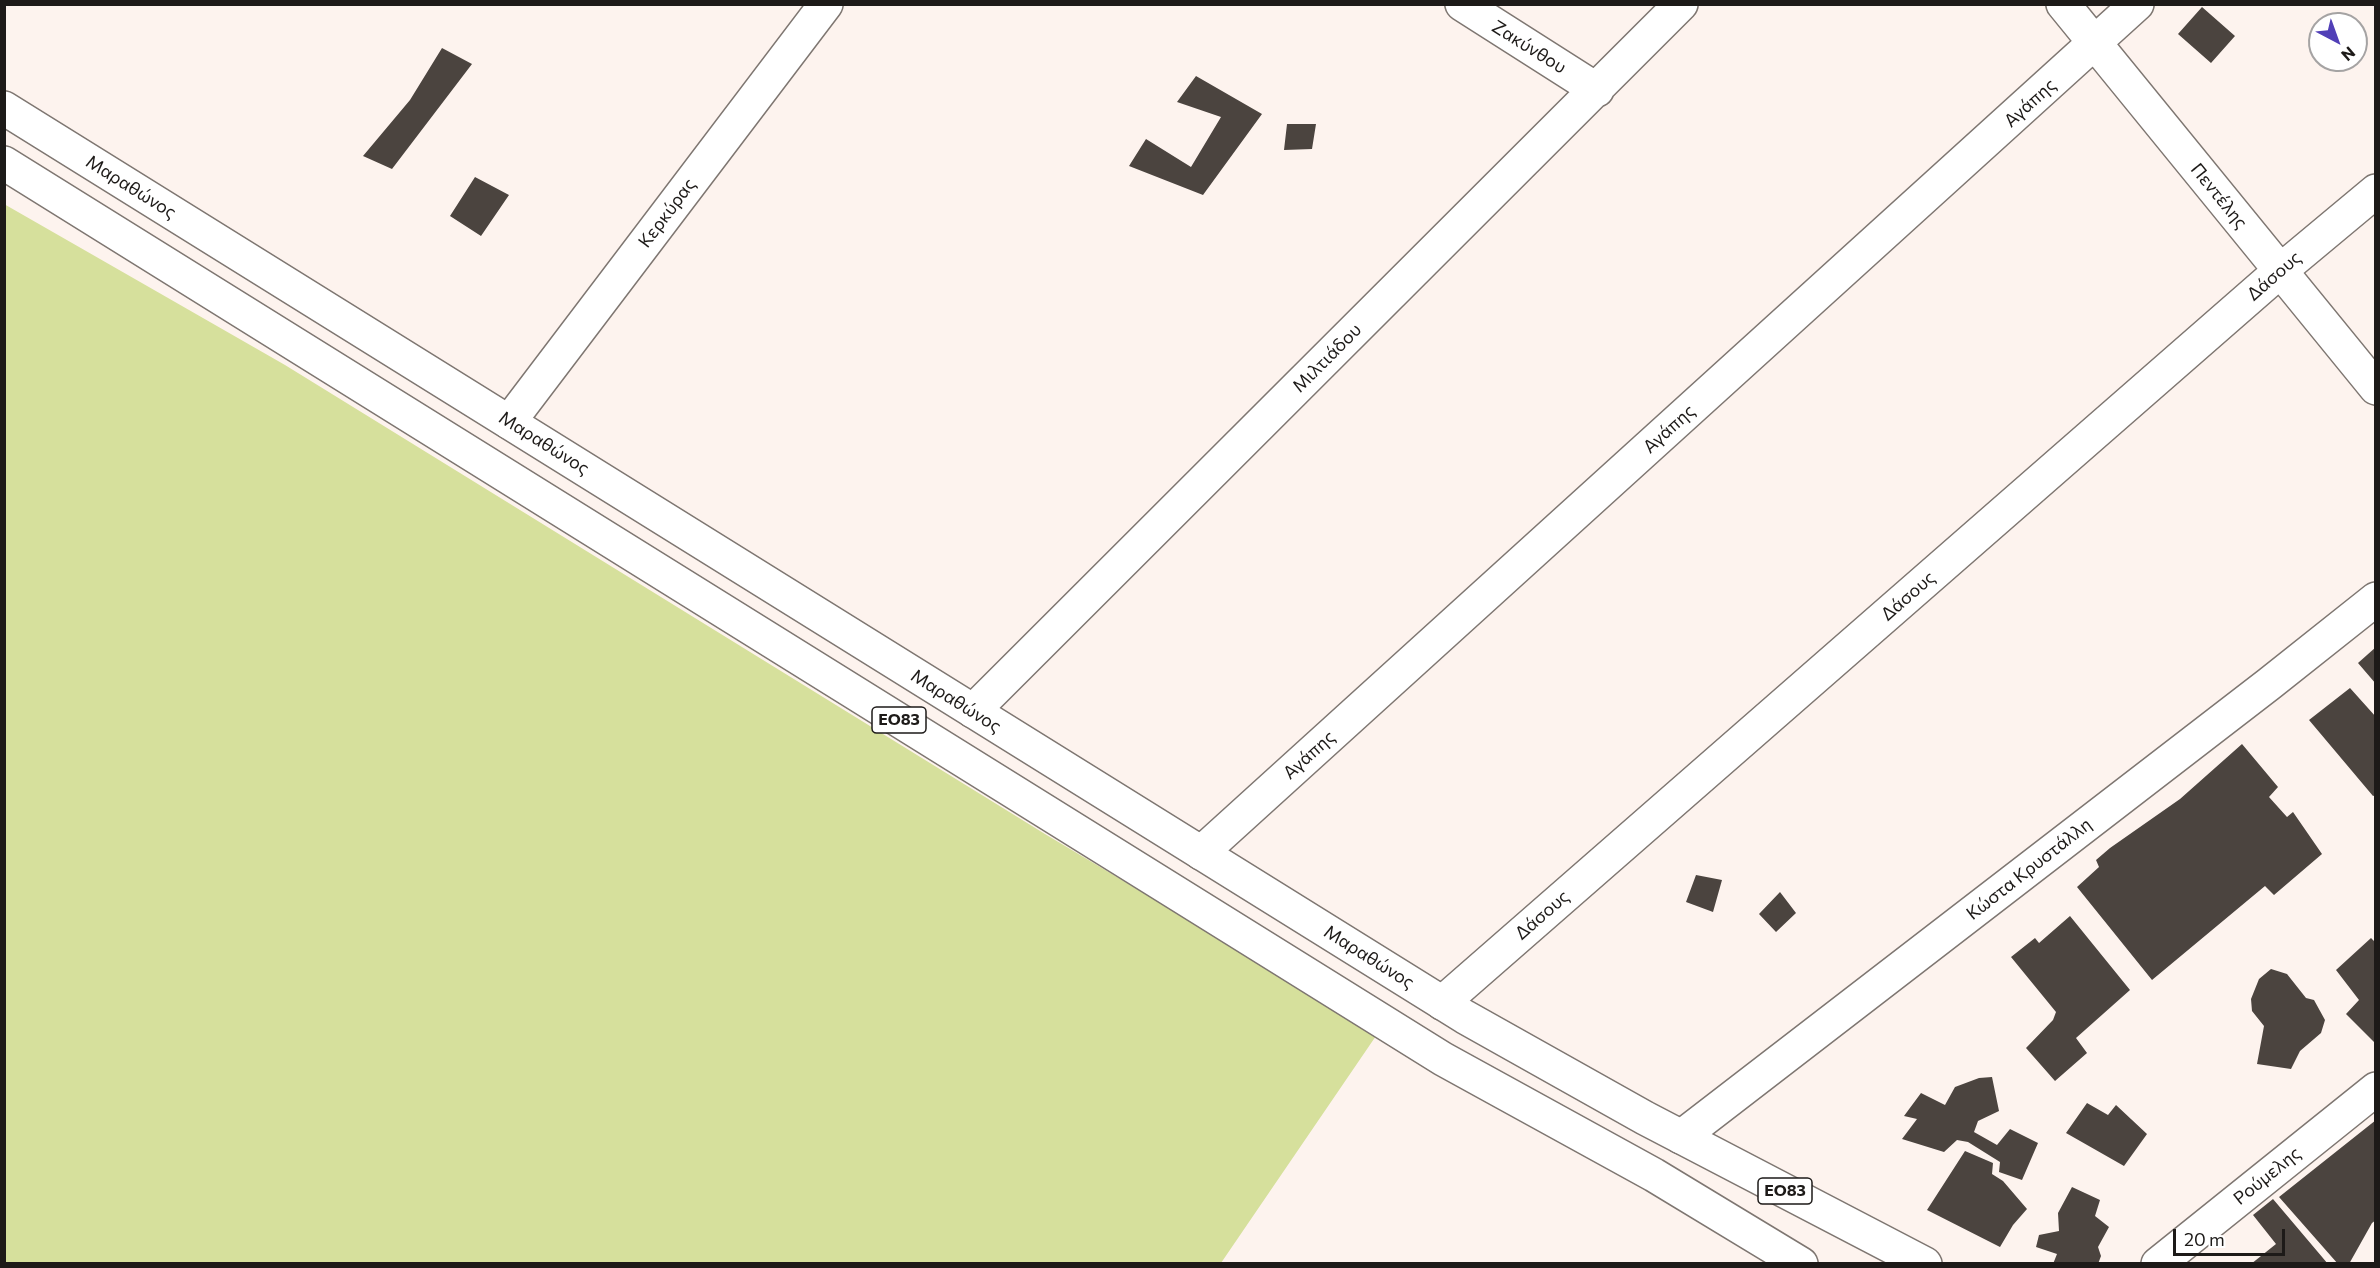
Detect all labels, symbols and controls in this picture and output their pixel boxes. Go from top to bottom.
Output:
north arrow [2308,12,2368,72]
street label: Ζακύνθου [1488,16,1570,78]
text: N [2338,43,2360,66]
street label: Αγάπης [2000,74,2060,132]
street label: Μαραθώνος [82,151,180,223]
street label: Πεντέλης [2186,159,2252,233]
street label: Κερκύρας [634,174,700,252]
street label: Δάσους [2243,247,2305,305]
street label: Μιλτιάδου [1288,319,1366,397]
street label: Αγάπης [1639,400,1699,458]
street label: Μαραθώνος [495,407,593,479]
street label: Δάσους [1877,567,1939,625]
street label: Μαραθώνος [907,665,1005,737]
road number: ΕΟ83 [872,707,926,733]
street label: Αγάπης [1279,726,1339,784]
street label: Κώστα Κρυστάλλη [1962,813,2096,925]
street label: Δάσους [1511,886,1573,944]
street label: Μαραθώνος [1320,921,1418,993]
street label: Ρούμελης [2229,1142,2305,1210]
road number: ΕΟ83 [1758,1178,1812,1204]
scale bar [2176,1217,2288,1255]
text: 20 m [2184,1228,2225,1250]

